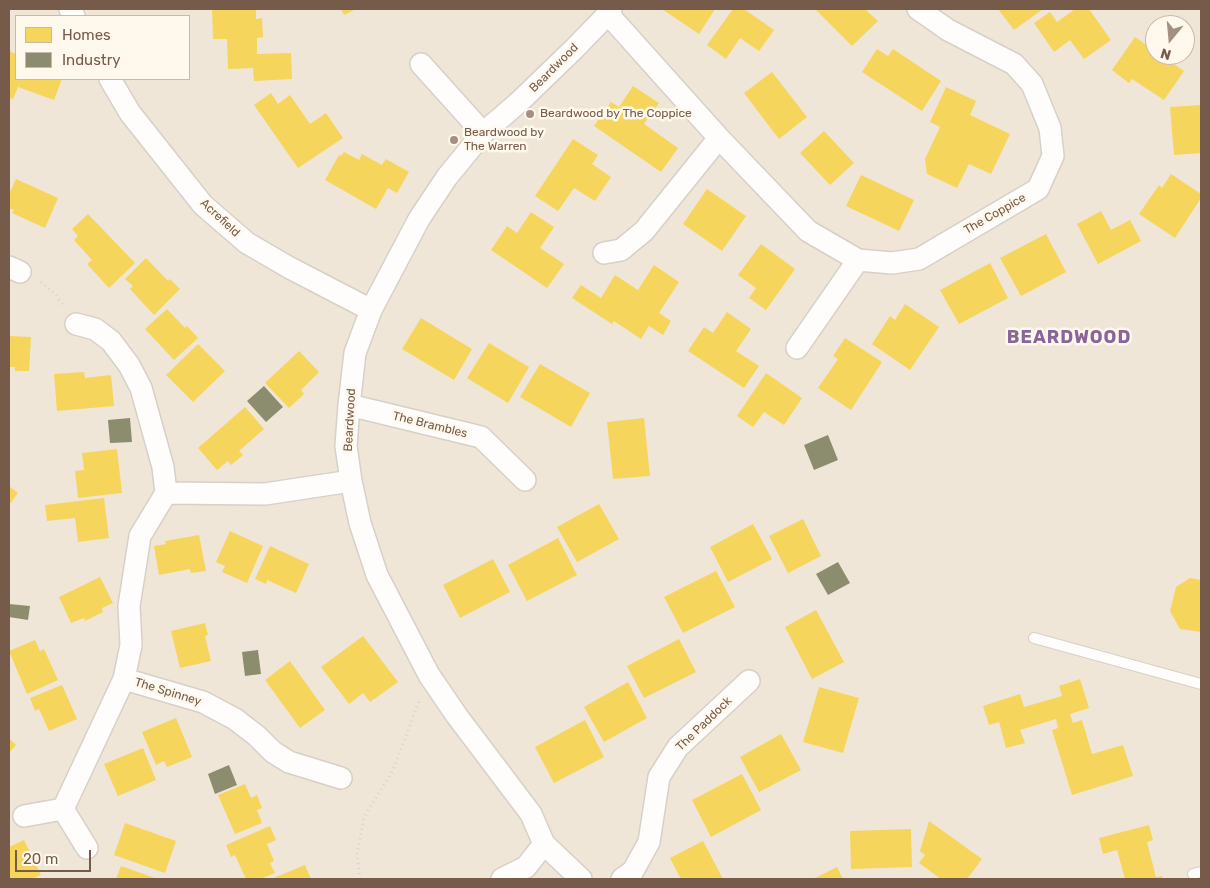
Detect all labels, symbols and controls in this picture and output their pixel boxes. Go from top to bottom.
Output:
legend [15,15,190,80]
north arrow [1145,15,1195,65]
text: Homes [62,26,111,44]
street label: Beardwood [527,41,581,95]
text: N [1158,44,1173,63]
text: Industry [62,51,121,69]
place label: Beardwood by The Coppice [540,107,692,121]
marker: Beardwood by The Coppice [524,108,536,120]
place label: Beardwood by The Warren [464,126,544,154]
marker: Beardwood by The Warren [448,134,460,146]
street label: The Coppice [961,190,1029,238]
street label: Acrefield [197,196,243,240]
district label: BEARDWOOD [1006,327,1132,349]
street label: Beardwood [341,388,359,452]
street label: The Brambles [391,409,469,441]
street label: The Spinney [133,675,203,709]
street label: The Paddock [673,694,735,754]
scale bar [18,840,94,872]
text: 20 m [23,850,58,868]

